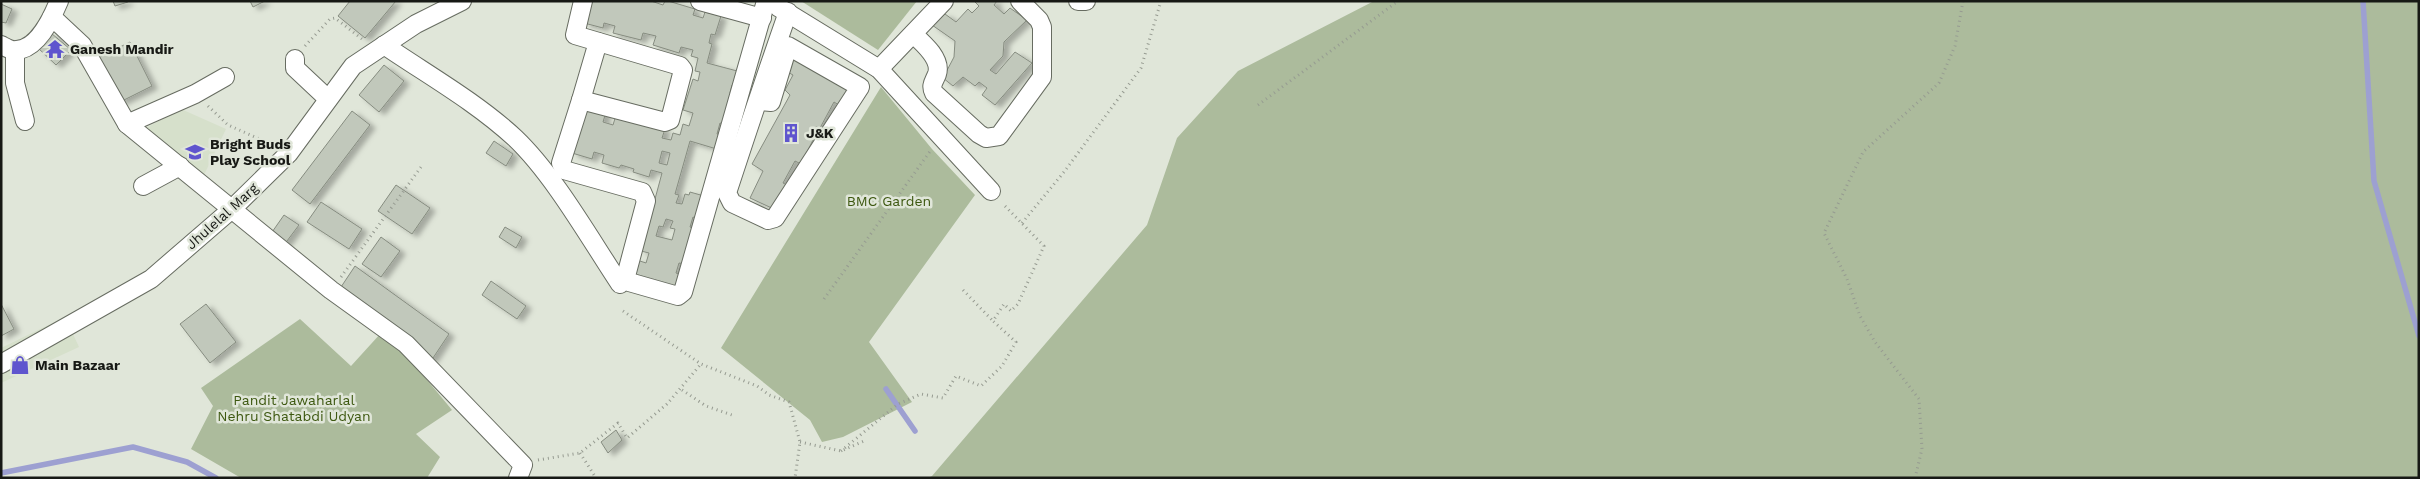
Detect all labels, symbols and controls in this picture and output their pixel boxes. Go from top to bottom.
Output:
temple icon: Ganesh Mandir [44,38,66,60]
place label: Ganesh Mandir [70,41,174,57]
building icon: J&K [780,122,802,144]
place label: J&K [806,125,834,141]
place label: Bright Buds Play School [210,136,291,168]
school or university icon: Bright Buds Play School [184,141,206,163]
street label: Jhulelal Marg [183,179,262,252]
park label: BMC Garden [847,193,931,209]
shop icon: Main Bazaar [9,354,31,376]
place label: Main Bazaar [35,357,120,373]
park label: Pandit Jawaharlal Nehru Shatabdi Udyan [217,392,371,424]

